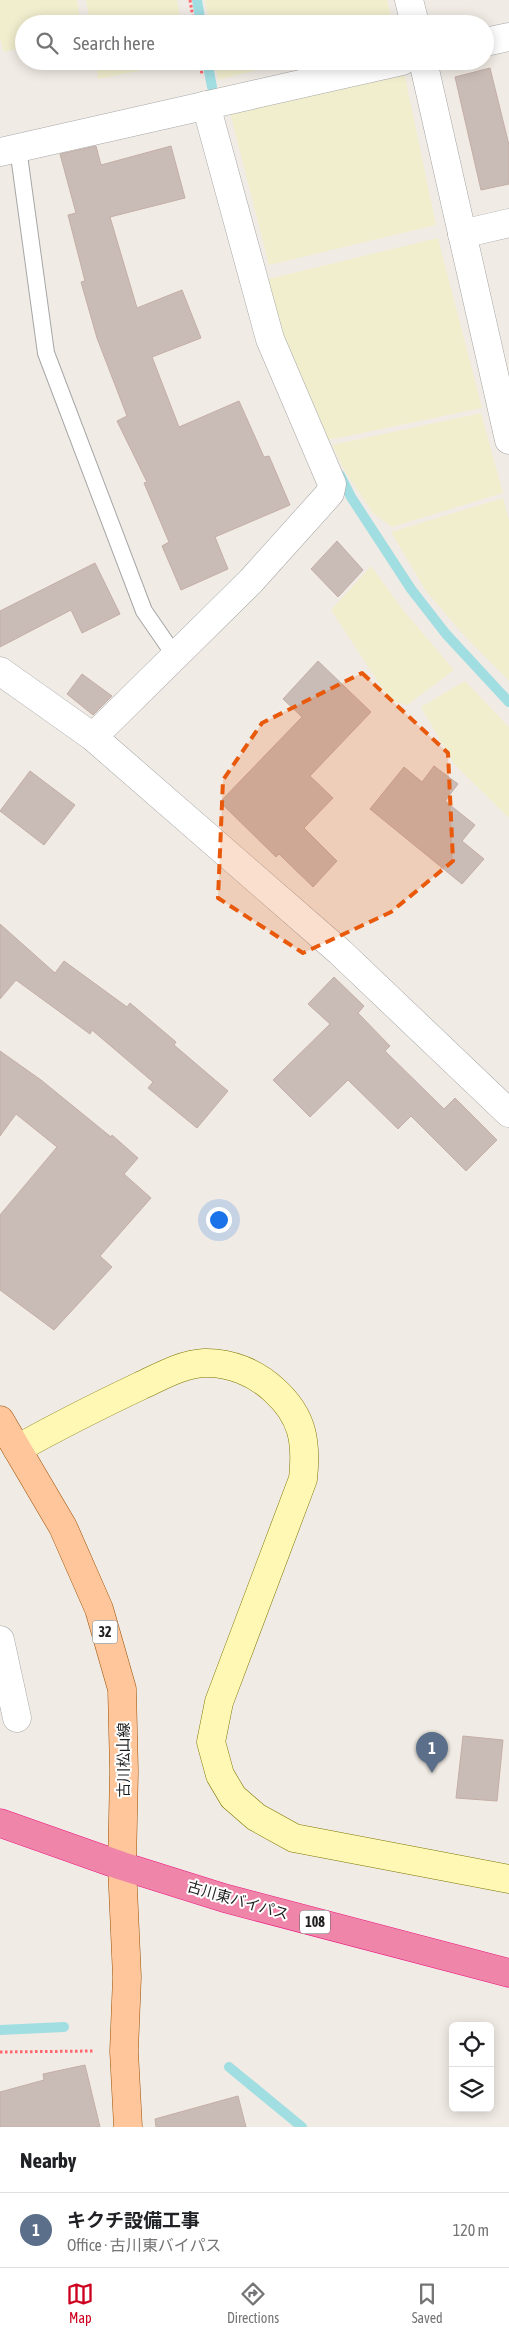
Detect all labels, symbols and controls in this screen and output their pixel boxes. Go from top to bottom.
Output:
search box [15,15,494,70]
icon: search [33,29,61,57]
text: Search here [73,32,155,54]
your location [206,1207,232,1233]
road number: 32 [92,1620,118,1644]
street label: 古川松山線 [115,1722,132,1798]
pin: 1 [416,1732,448,1773]
street label: 古川東バイパス [185,1877,291,1923]
road number: 108 [300,1910,330,1934]
map controls [449,2022,494,2112]
button: locate [449,2022,494,2067]
button: layers [449,2067,494,2112]
text: Nearby [20,2148,76,2172]
text: キクチ設備工事 [67,2209,200,2231]
text: 1 [32,2221,40,2239]
text: 120 m [453,2221,489,2239]
text: Office · 古川東バイパス [67,2236,221,2254]
tab: Map [66,2280,94,2326]
tab: Directions [227,2280,279,2326]
tab: Saved [412,2280,443,2326]

